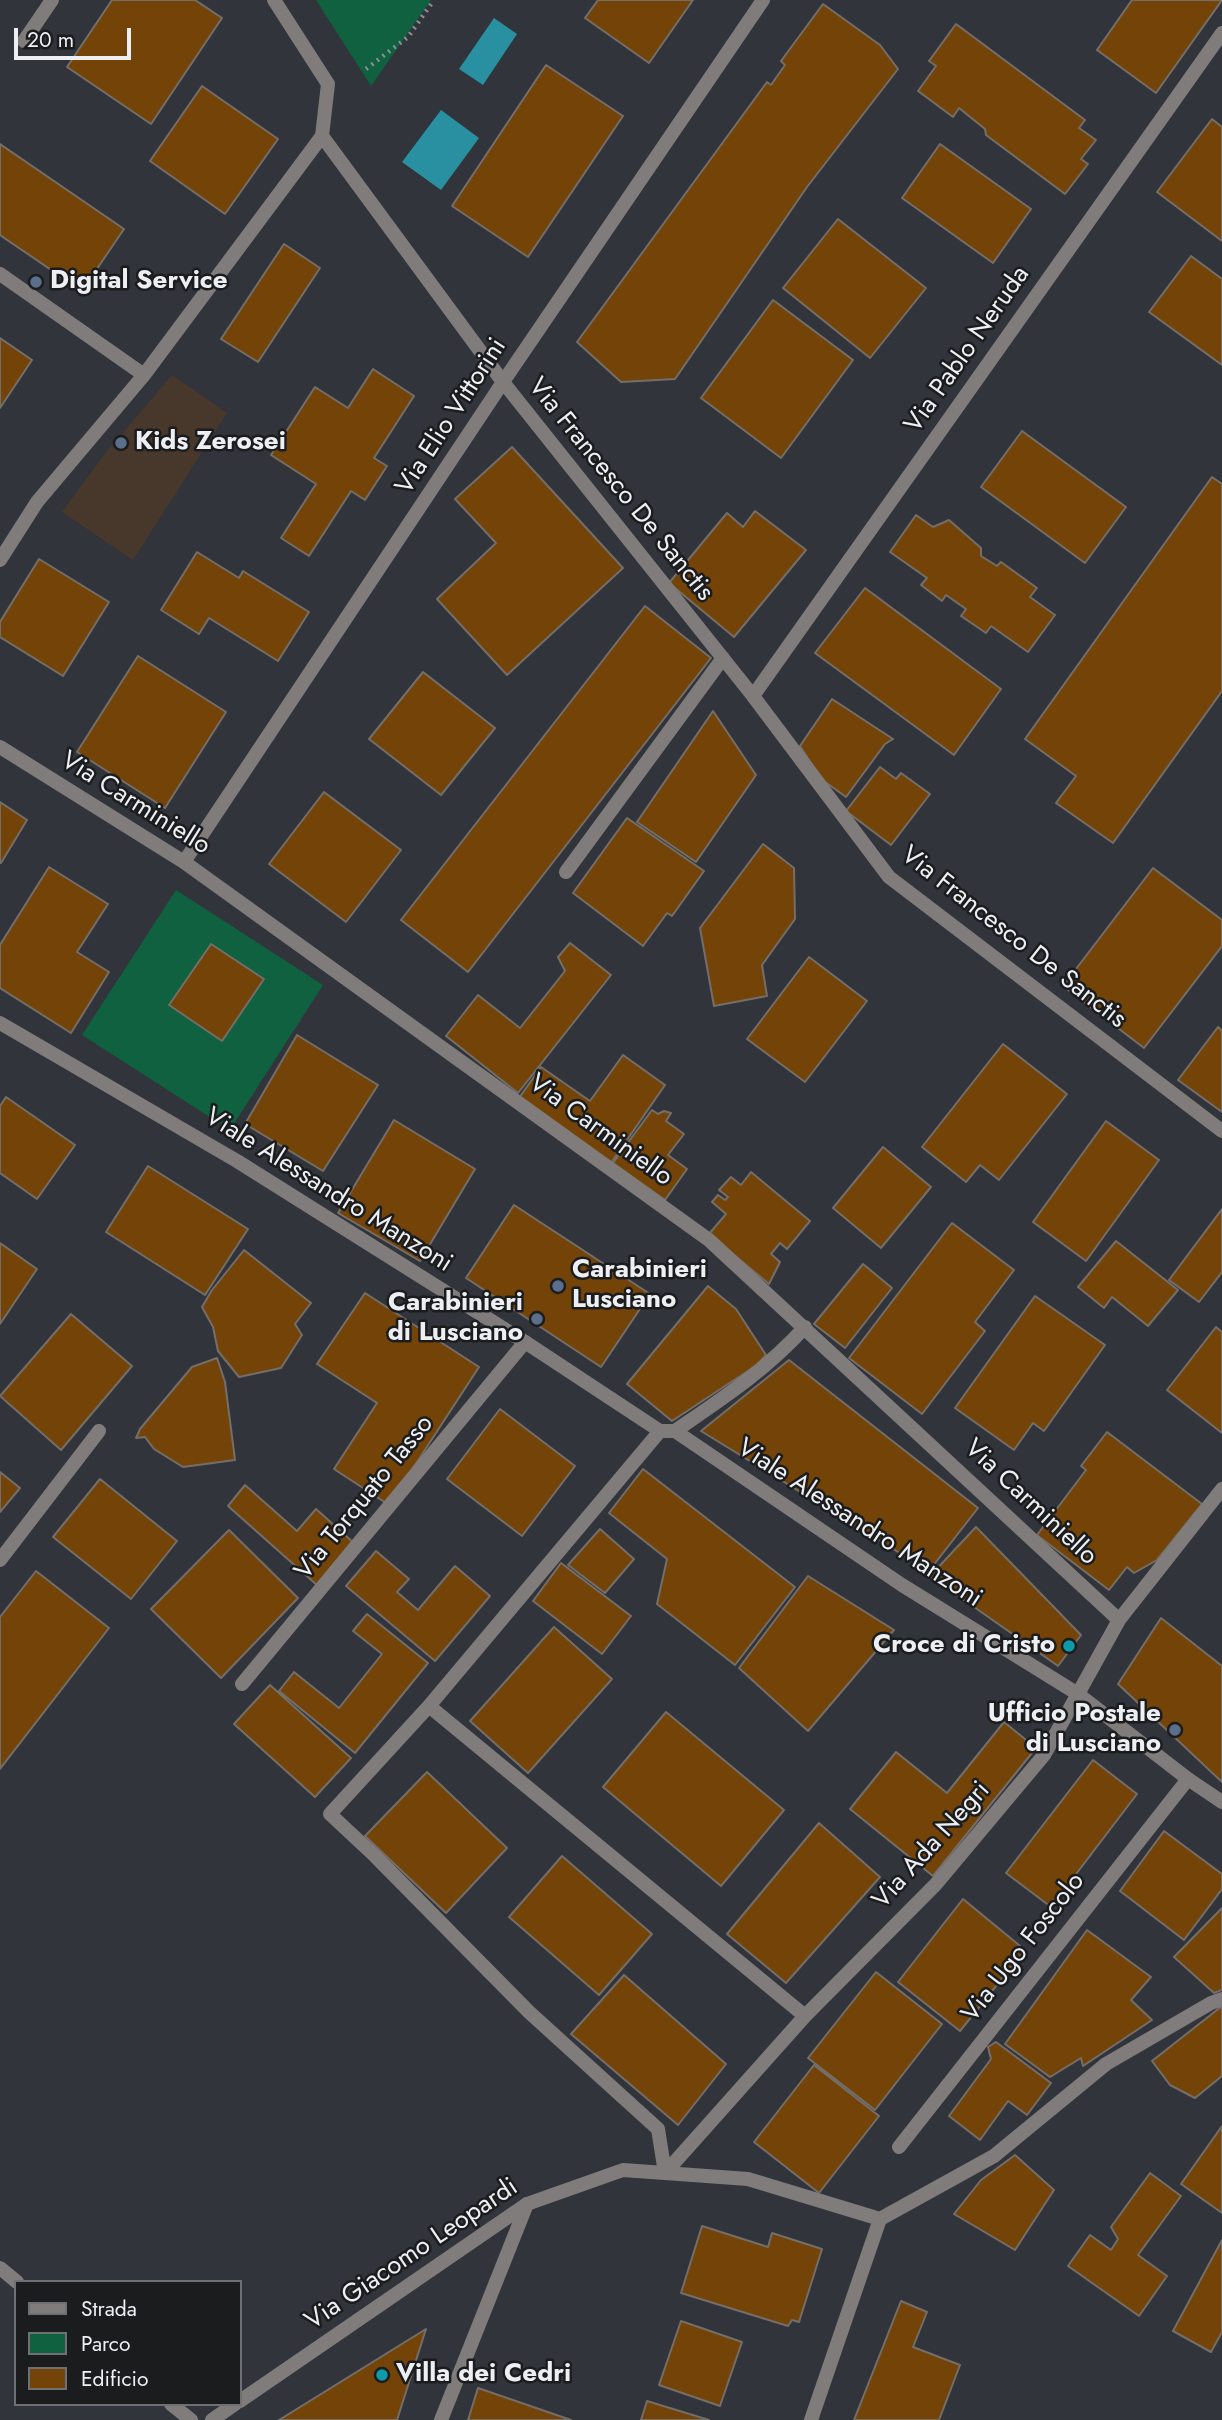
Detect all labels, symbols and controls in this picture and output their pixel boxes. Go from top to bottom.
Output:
scale bar [18,14,135,58]
text: 20 m [27,25,74,55]
street label: Via Pablo Neruda [899,261,1037,439]
place label: Digital Service [50,266,228,298]
marker: Digital Service [28,274,44,290]
street label: Via Elio Vittorini [390,333,514,501]
street label: Via Francesco De Sanctis [521,372,719,608]
place label: Kids Zerosei [135,427,286,459]
marker: Kids Zerosei [113,435,129,451]
street label: Via Carminiello [54,746,216,862]
street label: Via Francesco De Sanctis [894,840,1132,1036]
street label: Via Carminiello [522,1068,678,1194]
street label: Viale Alessandro Manzoni [198,1102,458,1280]
place label: Carabinieri Lusciano [572,1255,707,1316]
marker: Carabinieri Lusciano [550,1278,566,1294]
place label: Carabinieri di Lusciano [388,1288,523,1350]
marker: Carabinieri di Lusciano [529,1311,545,1327]
street label: Via Torquato Tasso [289,1409,441,1587]
street label: Viale Alessandro Manzoni [731,1433,987,1615]
street label: Via Carminiello [957,1433,1103,1573]
place label: Croce di Cristo [873,1630,1055,1662]
marker: Croce di Cristo [1061,1638,1077,1654]
place label: Ufficio Postale di Lusciano [988,1699,1161,1760]
marker: Ufficio Postale di Lusciano [1167,1722,1183,1738]
street label: Via Ada Negri [867,1776,997,1916]
street label: Via Ugo Foscolo [956,1867,1092,2029]
street label: Via Giacomo Leopardi [300,2172,524,2338]
legend [14,2280,242,2406]
text: Strada [81,2294,137,2324]
text: Parco [81,2329,130,2359]
place label: Villa dei Cedri [396,2359,571,2391]
text: Edificio [81,2364,148,2394]
marker: Villa dei Cedri [374,2367,390,2383]

